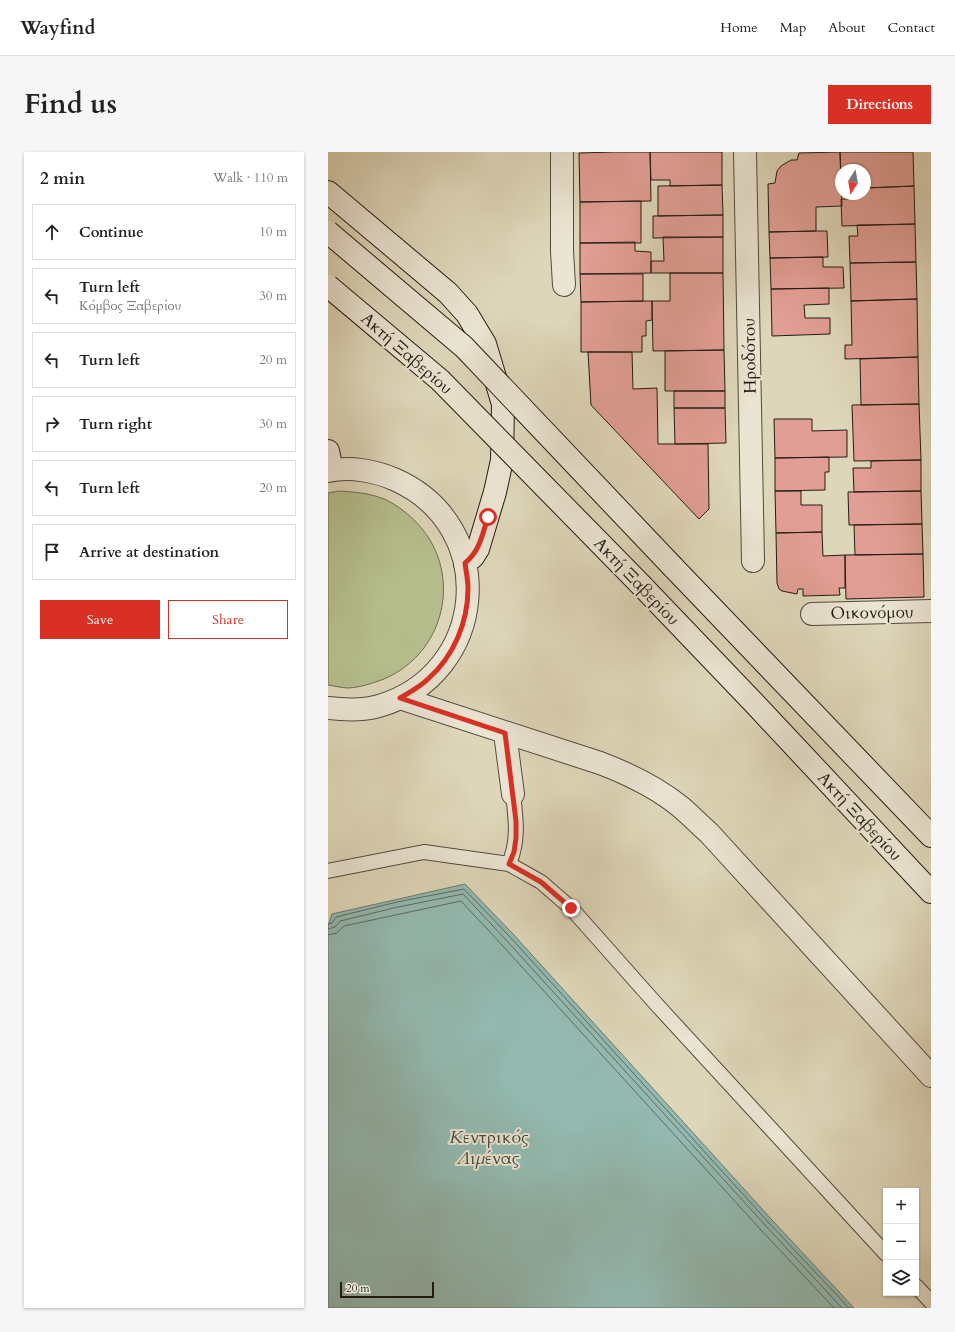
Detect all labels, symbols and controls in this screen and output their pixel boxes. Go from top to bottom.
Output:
text: Wayfind [20,15,95,41]
text: Home [720,18,758,37]
text: Map [780,18,806,37]
text: About [828,18,865,37]
text: Contact [887,18,935,37]
text: Find us [24,85,117,123]
button: Directions [828,85,931,124]
north arrow [835,164,871,200]
text: 2 min [40,167,85,190]
text: Walk · 110 m [213,169,288,187]
icon: ahead [41,221,63,243]
text: Continue [79,222,144,242]
text: 10 m [259,223,287,241]
text: Turn left [79,277,140,297]
icon: left [41,285,63,307]
text: 30 m [259,287,287,305]
text: Κόμβος Ξαβερίου [79,297,181,315]
street label: Ακτή Ξαβερίου [356,307,457,400]
street label: Ηροδότου [737,318,762,394]
icon: left [41,349,63,371]
text: Turn left [79,350,140,370]
text: 20 m [259,351,287,369]
icon: right [41,413,63,435]
text: Turn right [79,414,152,434]
text: 30 m [259,415,287,433]
icon: left [41,477,63,499]
text: Turn left [79,478,140,498]
text: 20 m [259,479,287,497]
route start [479,508,497,526]
street label: Ακτή Ξαβερίου [589,532,685,630]
icon: arrive [41,541,63,563]
text: Arrive at destination [79,542,219,562]
button: Save [40,600,160,639]
button: Share [168,600,288,639]
street label: Οικονόμου [830,600,914,625]
street label: Ακτή Ξαβερίου [812,767,907,866]
route end [562,899,580,917]
water label: Κεντρικός Λιμένας [449,1125,529,1171]
map controls [883,1188,919,1296]
button: + [883,1188,919,1224]
button: − [883,1224,919,1260]
button: layers [883,1260,919,1296]
scale bar [340,1280,434,1299]
text: 20 m [346,1281,370,1296]

